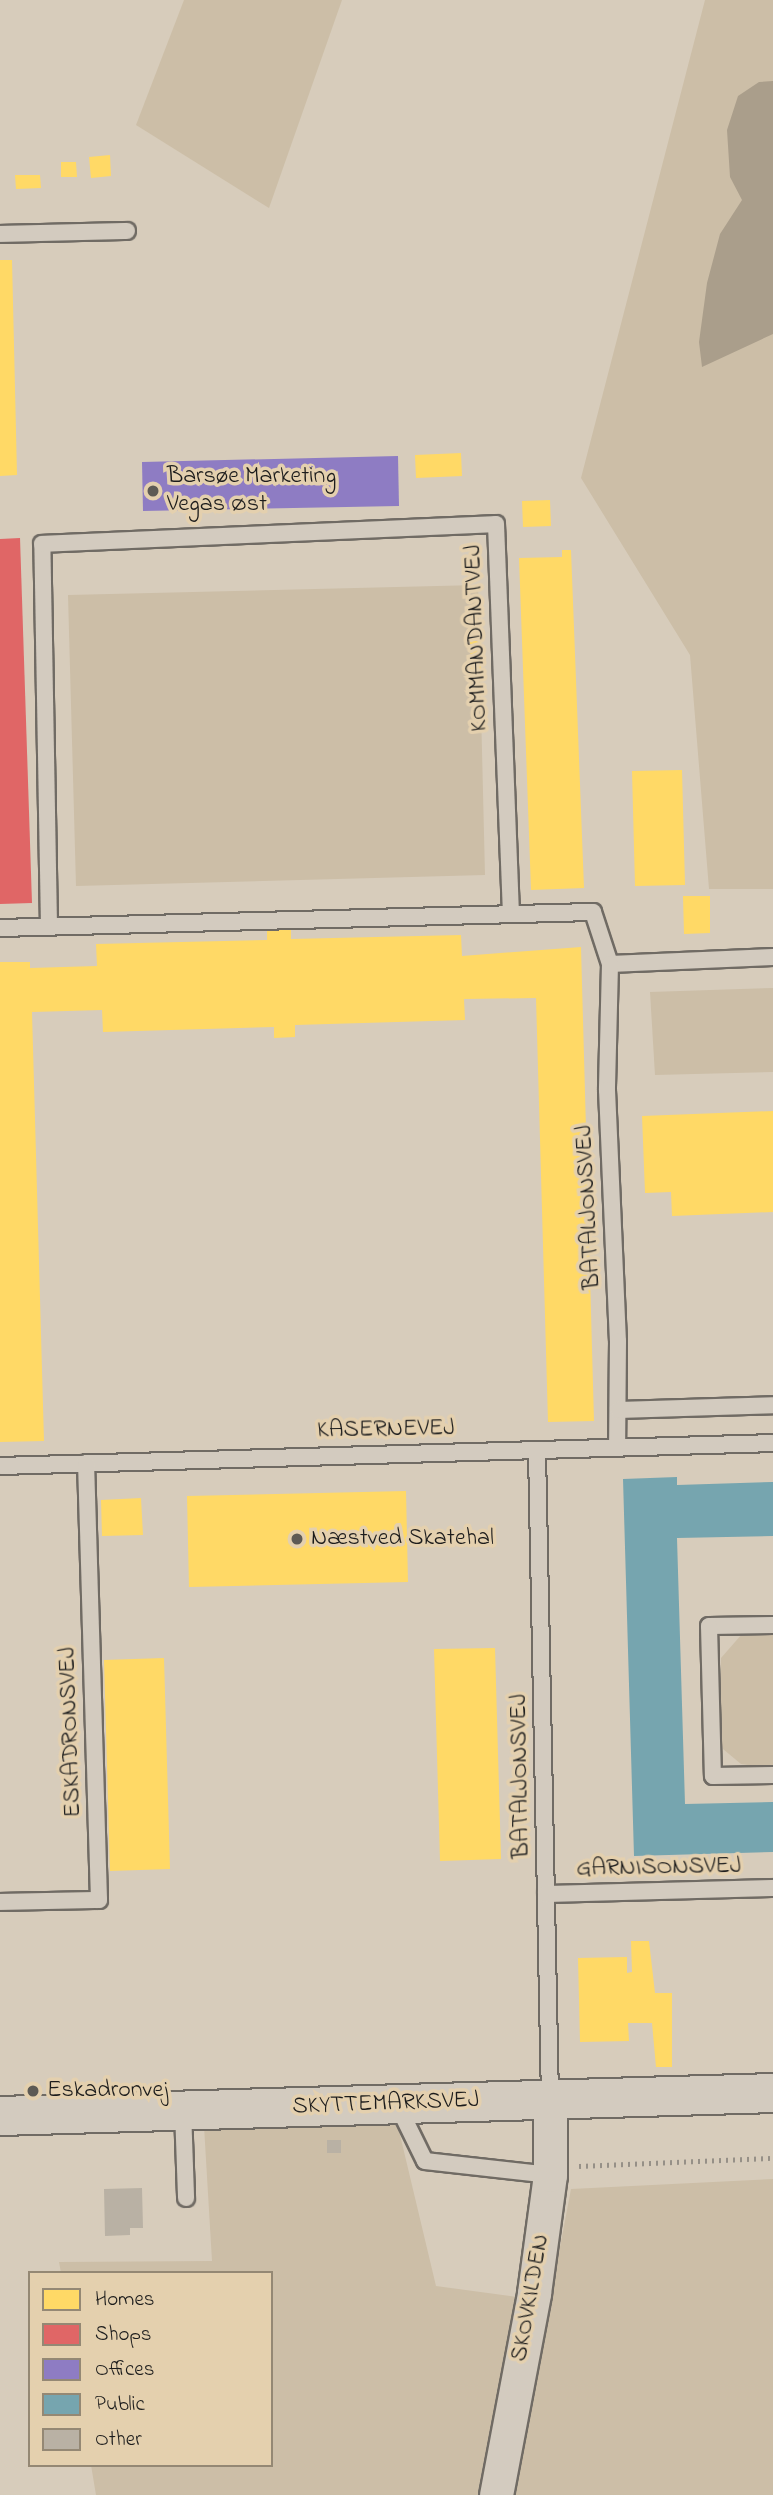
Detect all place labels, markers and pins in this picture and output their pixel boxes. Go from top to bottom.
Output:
place label: Barsøe Marketing Vegas Øst [167,463,336,519]
marker: Barsøe Marketing Vegas Øst [145,483,161,499]
place label: Næstved Skatehal [311,1525,494,1553]
marker: Næstved Skatehal [289,1531,305,1547]
place label: Eskadronvej [47,2077,168,2105]
marker: Eskadronvej [25,2083,41,2099]

